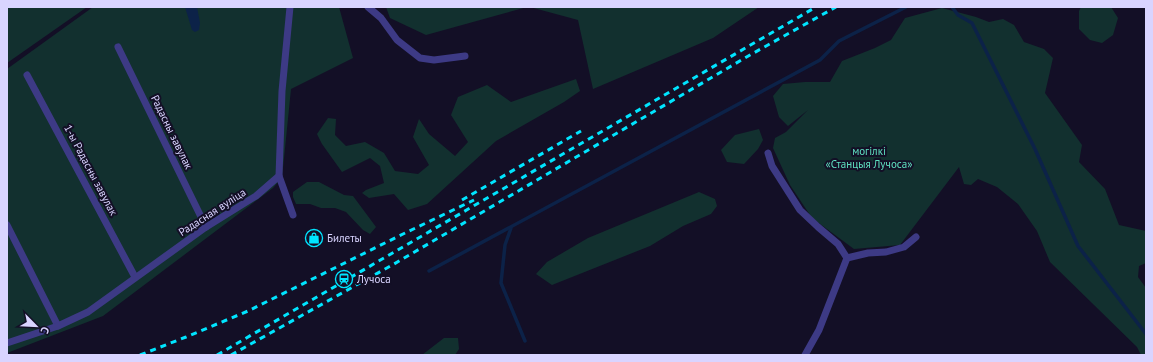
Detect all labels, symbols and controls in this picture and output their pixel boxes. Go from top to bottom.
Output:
street label: Радасны завулак [148,93,196,172]
street label: 1-ы Радасны завулак [61,122,121,218]
park label: могілкі «Станцыя Лучоса» [826,144,912,171]
street label: Радасная вуліца [176,185,248,239]
shop icon: Билеты [304,228,324,248]
place label: Билеты [327,231,362,245]
station icon: Лучоса [334,269,354,289]
place label: Лучоса [356,272,391,286]
north arrow [16,306,56,346]
text: С [37,324,53,336]

